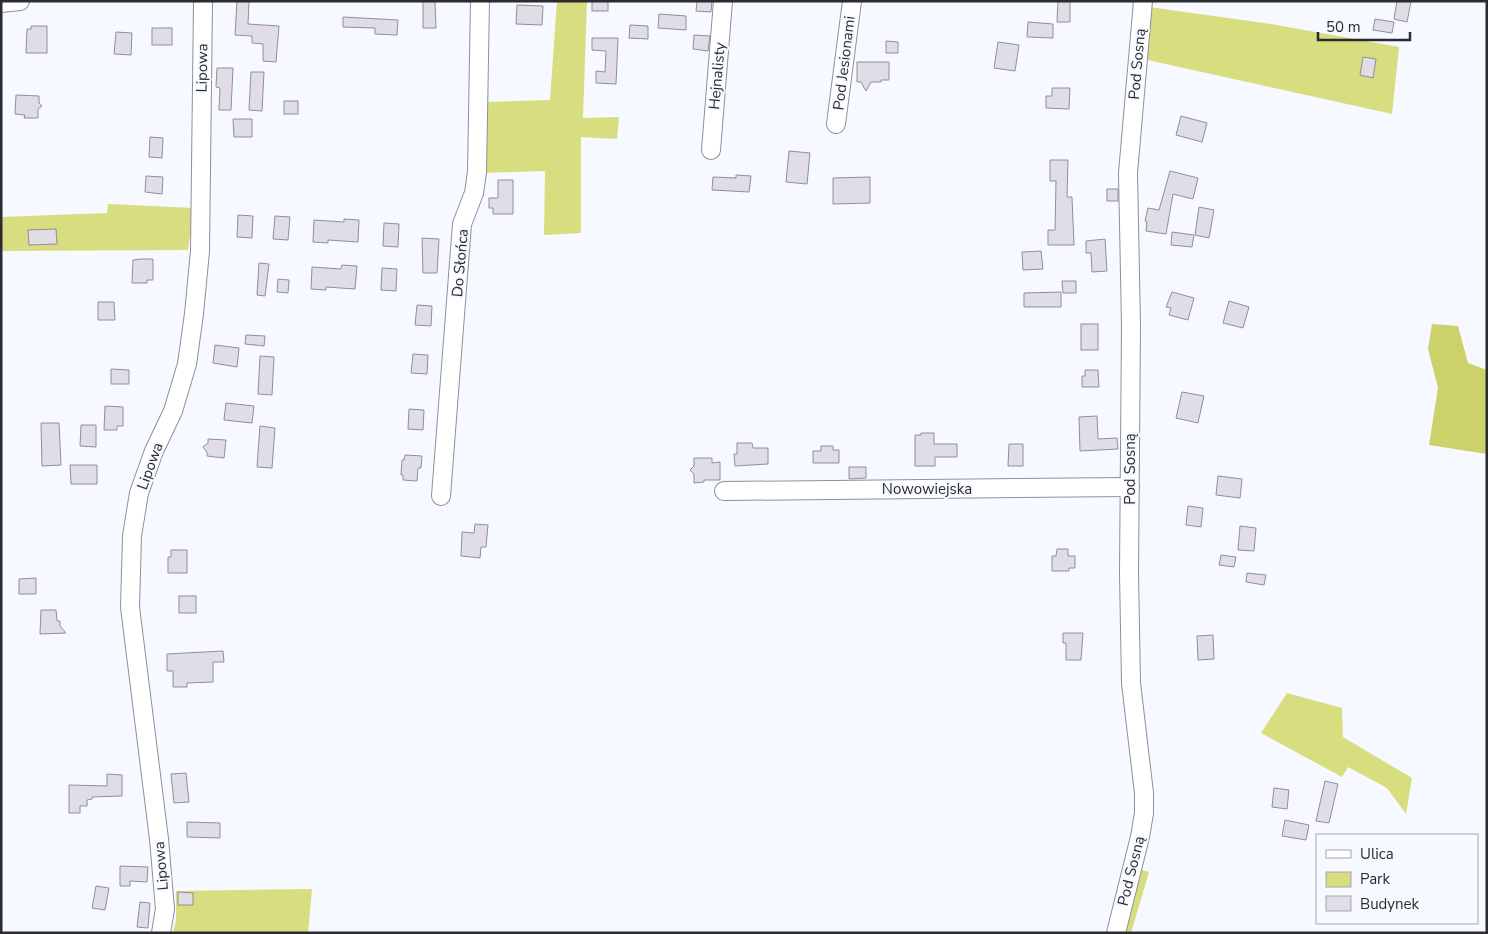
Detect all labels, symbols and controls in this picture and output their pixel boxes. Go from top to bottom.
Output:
scale bar [1318,10,1410,42]
street label: Pod Jesionami [828,15,860,111]
text: 50 m [1326,17,1361,37]
street label: Pod Sosną [1124,28,1150,100]
street label: Hejnalisty [704,41,730,111]
street label: Lipowa [192,43,212,93]
street label: Do Słońca [447,228,473,298]
street label: Pod Sosną [1120,433,1140,505]
street label: Lipowa [132,440,168,492]
street label: Nowowiejska [882,479,972,499]
street label: Pod Sosną [1113,834,1149,908]
legend [1316,834,1478,924]
street label: Lipowa [149,841,173,891]
text: Ulica [1360,844,1394,864]
text: Park [1360,869,1390,889]
text: Budynek [1360,894,1420,914]

